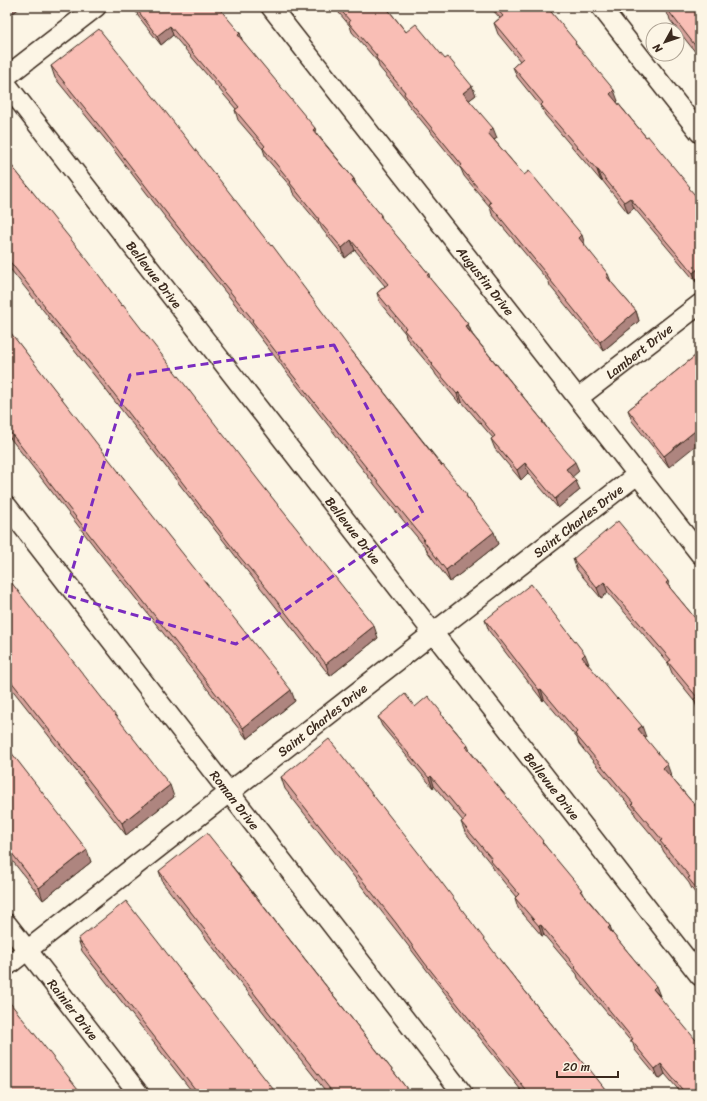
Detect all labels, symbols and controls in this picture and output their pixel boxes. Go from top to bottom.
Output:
north arrow [645,22,685,62]
text: N [648,39,668,58]
street label: Bellevue Drive [120,236,188,314]
street label: Augustin Drive [450,240,520,321]
street label: Lambert Drive [601,318,678,385]
street label: Saint Charles Drive [528,478,628,564]
street label: Bellevue Drive [319,491,387,570]
street label: Saint Charles Drive [272,677,373,763]
street label: Bellevue Drive [518,747,586,825]
street label: Roman Drive [204,765,266,836]
street label: Rainier Drive [41,974,104,1046]
scale bar [557,1053,618,1079]
text: 20 m [563,1056,590,1078]

